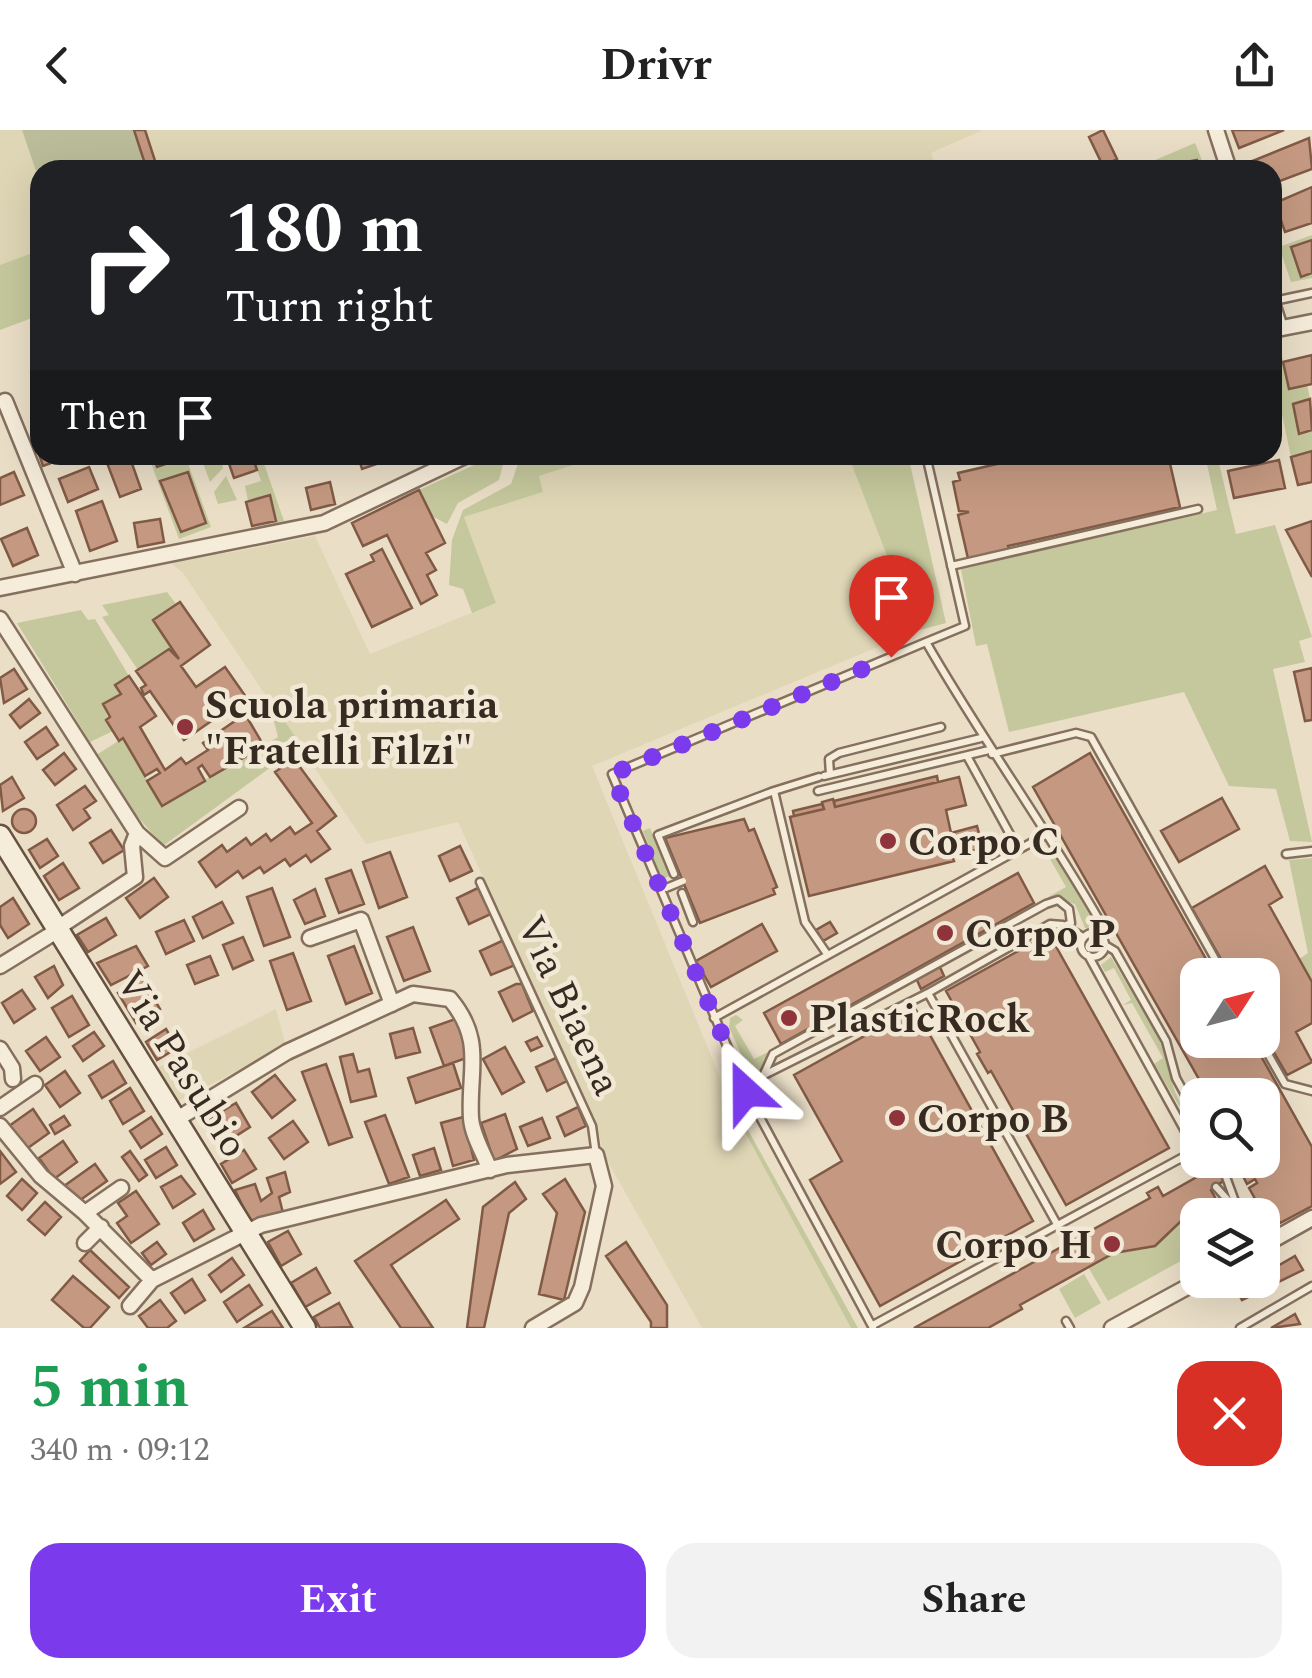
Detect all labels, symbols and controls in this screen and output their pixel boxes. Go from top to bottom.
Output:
text: Drivr [600,31,712,100]
icon: back [30,38,85,93]
icon: share [1227,38,1282,93]
text: 180 m [225,177,423,283]
icon: right [60,200,190,330]
text: Turn right [225,273,434,342]
text: Then [60,389,148,447]
icon: arrive [168,390,223,445]
pin [849,555,934,658]
icon: arrive [864,570,919,625]
place label: Scuola primaria "Fratelli Filzi" [205,676,499,783]
marker: Scuola primaria "Fratelli Filzi" [174,716,196,738]
place label: Corpo C [908,813,1060,874]
marker: Corpo C [877,830,899,852]
place label: Corpo P [965,905,1116,966]
street label: Via Biaena [500,906,636,1106]
marker: Corpo P [934,922,956,944]
street label: Via Pasubio [99,958,263,1170]
north arrow [1180,958,1280,1058]
map controls [1180,958,1280,1298]
place label: PlasticRock [809,990,1030,1051]
marker: PlasticRock [778,1007,800,1029]
position arrow [694,1040,798,1144]
button: search [1180,1078,1280,1178]
place label: Corpo B [917,1090,1069,1151]
marker: Corpo B [886,1107,908,1129]
button: layers [1180,1198,1280,1298]
place label: Corpo H [935,1216,1092,1277]
marker: Corpo H [1101,1233,1123,1255]
text: 5 min [30,1342,190,1434]
button: close [1177,1361,1282,1466]
text: 340 m · 09:12 [30,1426,210,1475]
button: Exit [30,1543,646,1658]
button: Share [666,1543,1282,1658]

